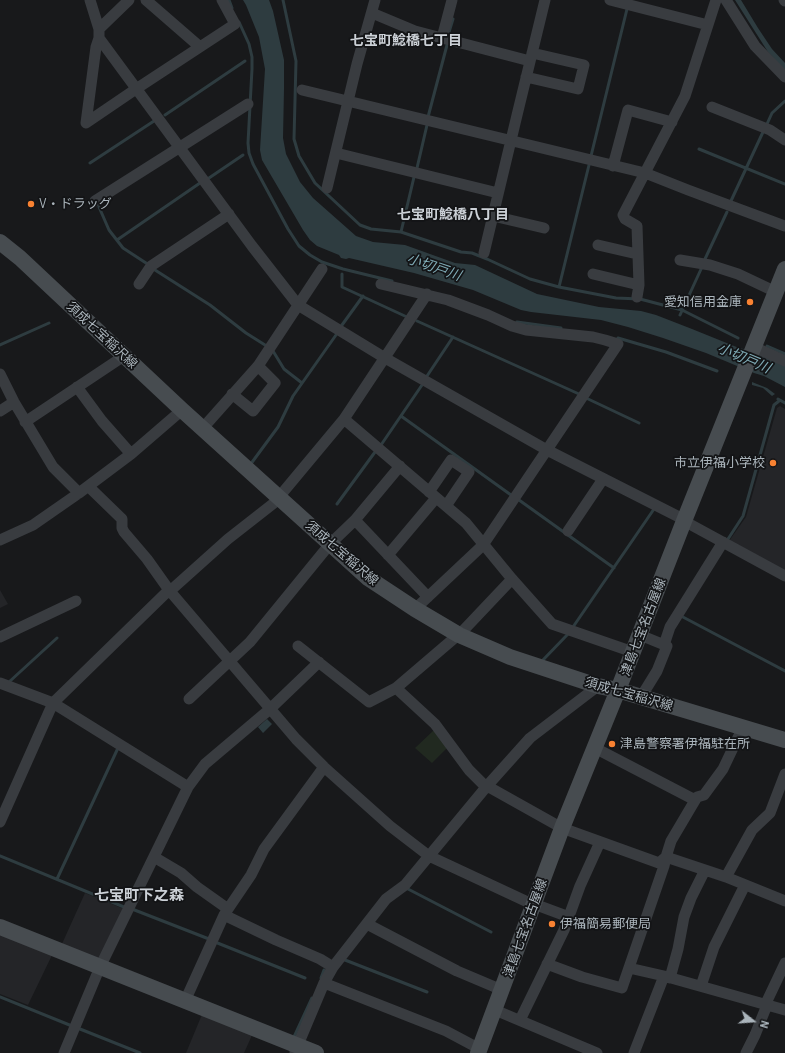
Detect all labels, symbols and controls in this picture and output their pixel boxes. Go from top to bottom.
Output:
district label: 七宝町鯰橋七丁目 [350,32,462,48]
place label: V・ドラッグ [39,196,112,212]
marker: V・ドラッグ [26,199,36,209]
district label: 七宝町鯰橋八丁目 [397,206,509,222]
water label: 小切戸川 [405,250,463,284]
place label: 愛知信用金庫 [664,294,742,310]
marker: 愛知信用金庫 [745,297,755,307]
street label: 須成七宝稲沢線 [63,298,141,372]
water label: 小切戸川 [715,339,773,377]
place label: 市立伊福小学校 [674,455,765,471]
marker: 市立伊福小学校 [768,458,778,468]
street label: 須成七宝稲沢線 [303,517,381,589]
street label: 津島七宝名古屋線 [617,576,669,678]
street label: 須成七宝稲沢線 [583,674,675,714]
place label: 津島警察署伊福駐在所 [620,736,750,752]
marker: 津島警察署伊福駐在所 [607,739,617,749]
street label: 津島七宝名古屋線 [500,876,550,980]
district label: 七宝町下之森 [94,886,184,904]
place label: 伊福簡易郵便局 [560,916,651,932]
marker: 伊福簡易郵便局 [547,919,557,929]
north arrow [733,1001,773,1041]
text: N [758,1019,772,1030]

